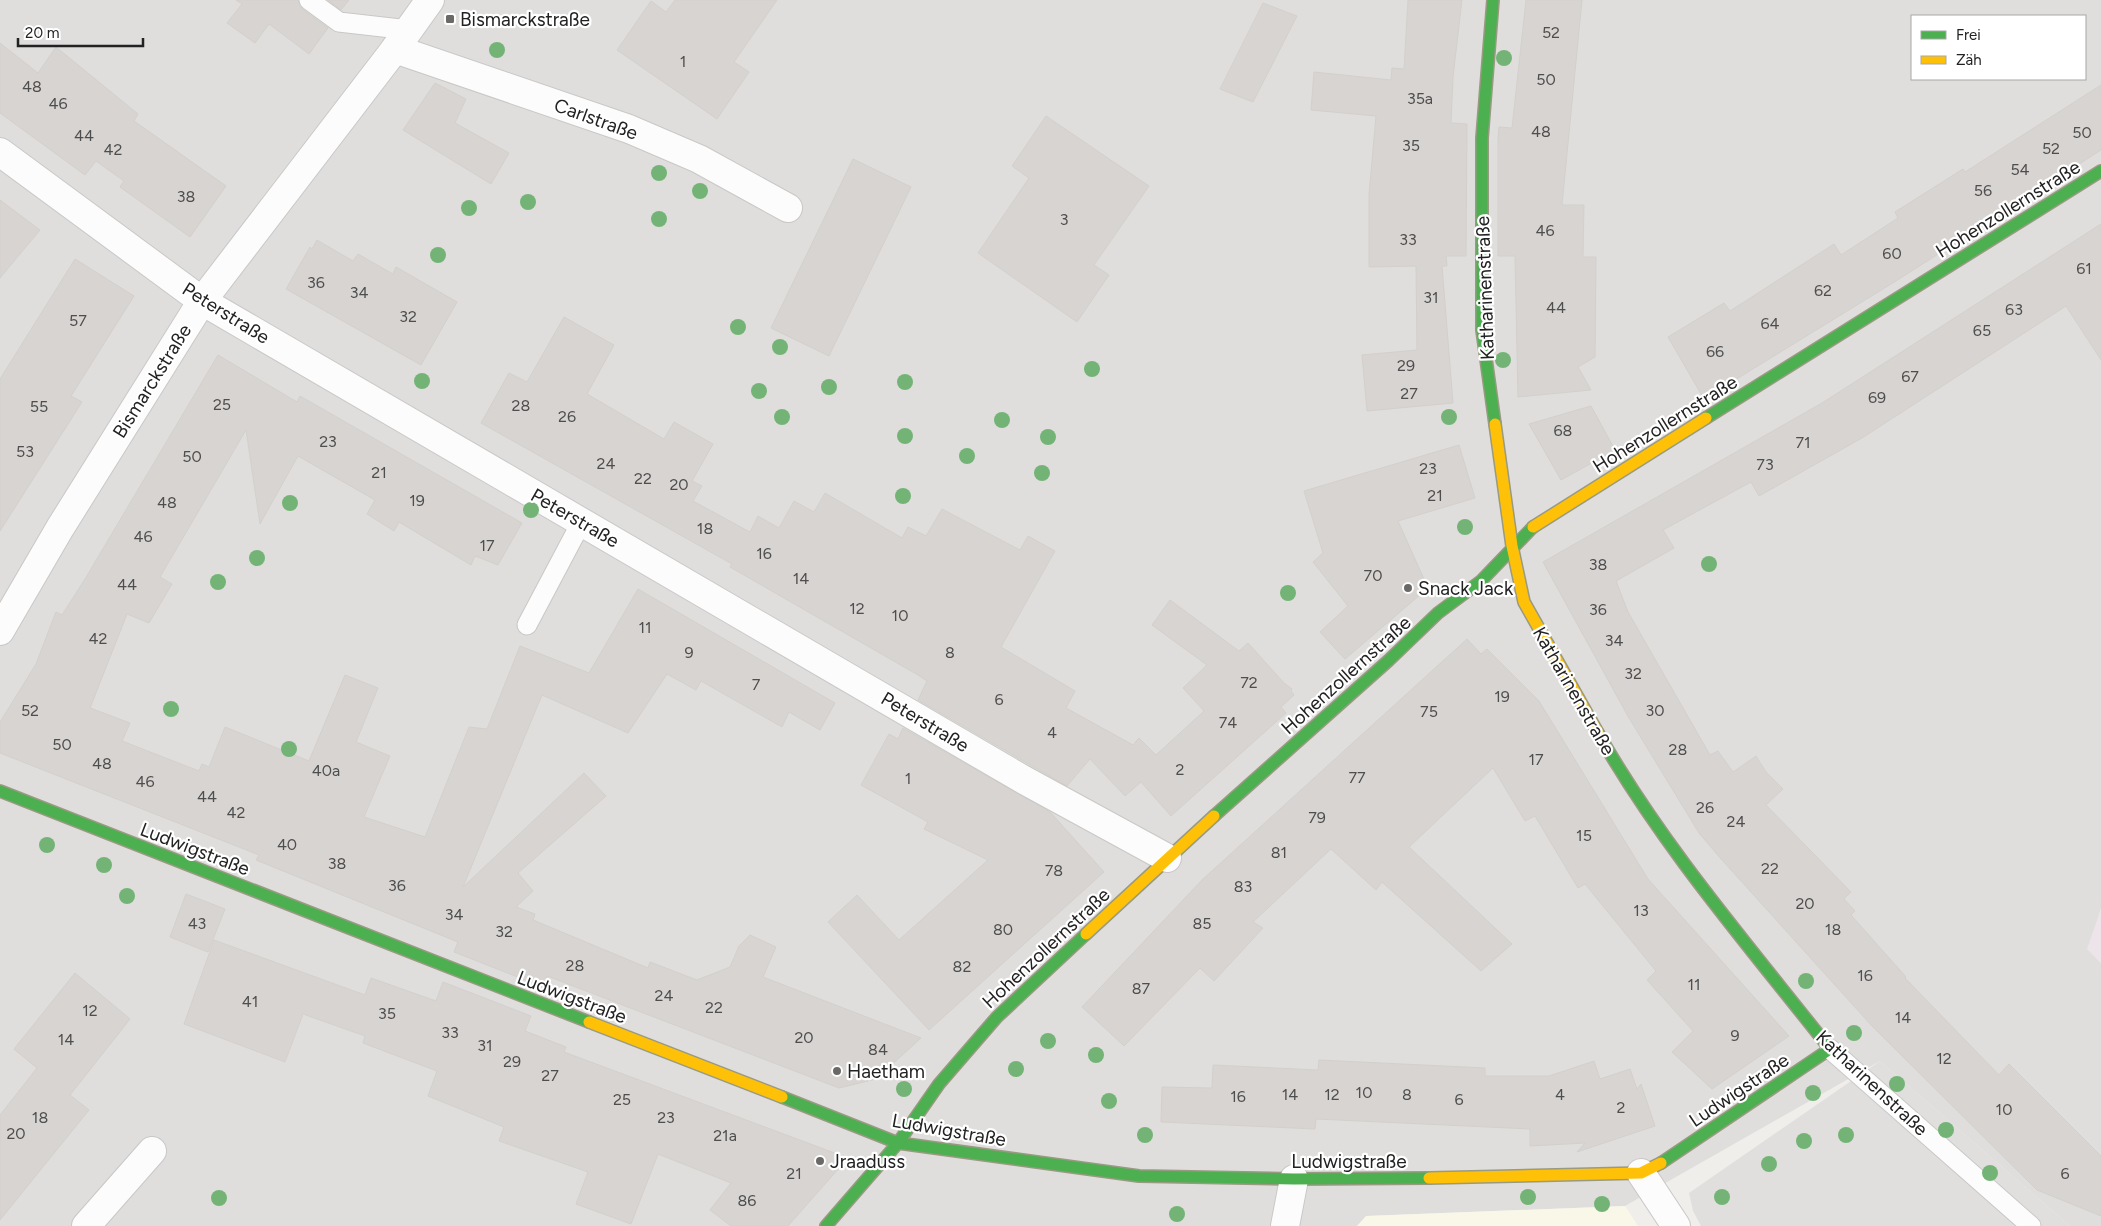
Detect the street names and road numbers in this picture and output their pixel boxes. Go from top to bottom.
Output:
street label: Carlstraße [551,93,641,145]
street label: Hohenzollernstraße [1931,155,2085,263]
street label: Katharinenstraße [1471,216,1499,360]
street label: Peterstraße [178,277,274,349]
street label: Bismarckstraße [108,320,196,442]
street label: Hohenzollernstraße [1588,370,1742,478]
street label: Peterstraße [527,483,623,553]
street label: Hohenzollernstraße [1277,611,1415,739]
street label: Katharinenstraße [1528,623,1620,759]
street label: Peterstraße [877,687,973,757]
street label: Ludwigstraße [137,818,253,880]
street label: Hohenzollernstraße [977,883,1115,1013]
street label: Ludwigstraße [514,966,630,1028]
street label: Katharinenstraße [1811,1025,1933,1141]
street label: Ludwigstraße [1685,1048,1793,1132]
street label: Ludwigstraße [890,1109,1008,1151]
street label: Ludwigstraße [1291,1150,1407,1173]

